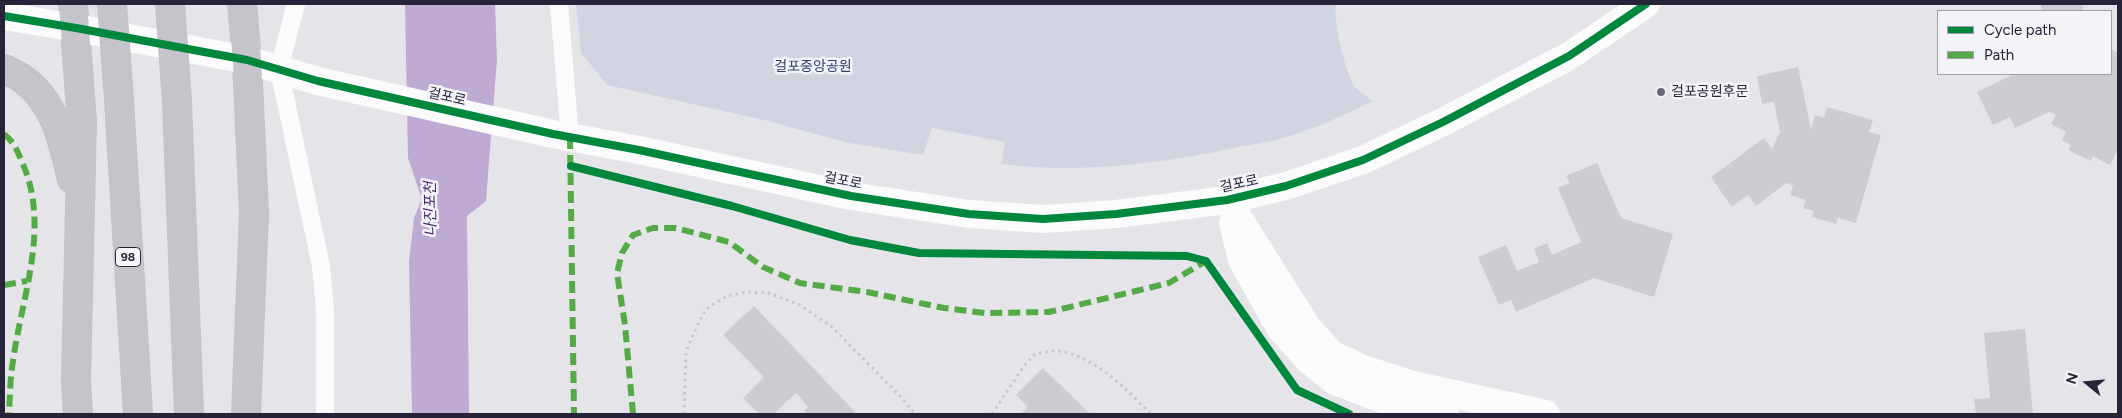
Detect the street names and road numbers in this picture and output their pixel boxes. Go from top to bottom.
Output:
street label: 걸포로 [426,84,468,110]
street label: 걸포로 [822,169,864,193]
street label: 걸포로 [1218,172,1260,196]
road number: 98 [116,248,140,266]

